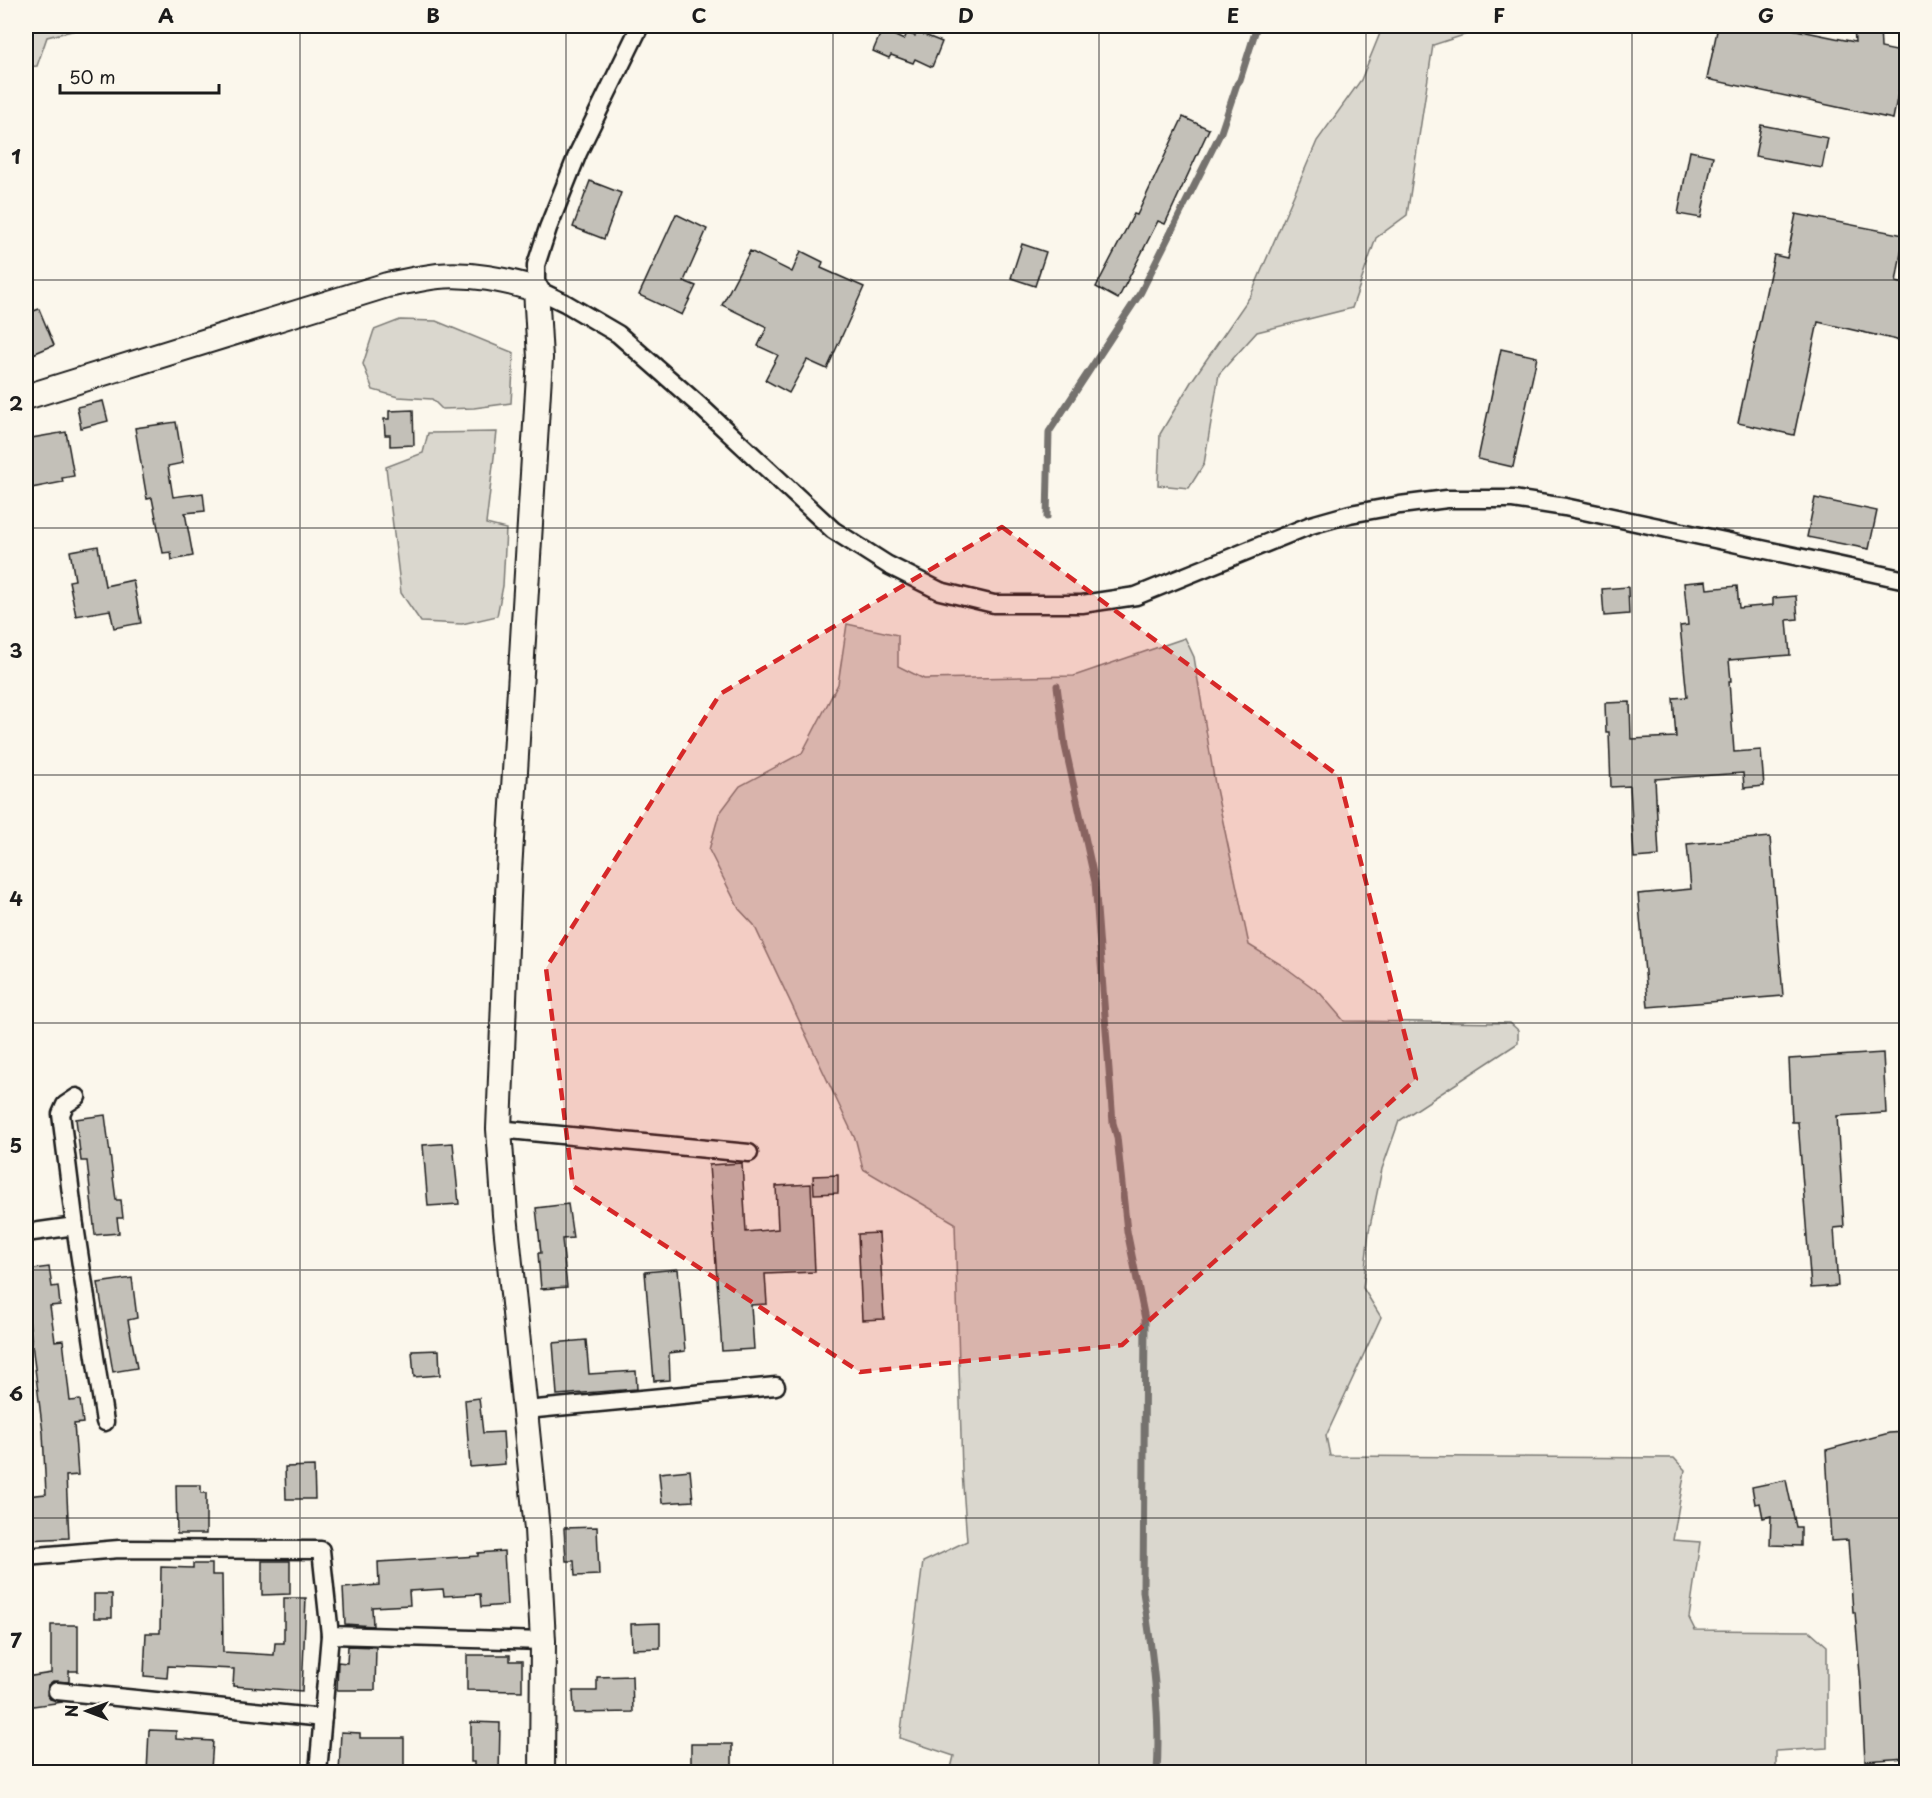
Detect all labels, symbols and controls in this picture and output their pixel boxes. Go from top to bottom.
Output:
text: A [158,0,174,30]
text: B [426,0,440,30]
text: C [691,0,707,30]
text: D [958,0,974,30]
text: E [1227,0,1239,30]
text: F [1493,0,1505,30]
text: G [1758,0,1774,30]
scale bar [60,57,219,95]
text: 50 m [69,63,116,90]
text: 1 [11,141,21,171]
text: 2 [9,388,23,418]
text: 3 [9,635,23,665]
text: 4 [9,883,23,913]
text: 5 [10,1130,22,1160]
text: 6 [9,1378,23,1408]
text: 7 [10,1625,22,1655]
north arrow [57,1681,117,1741]
text: N [59,1705,83,1717]

